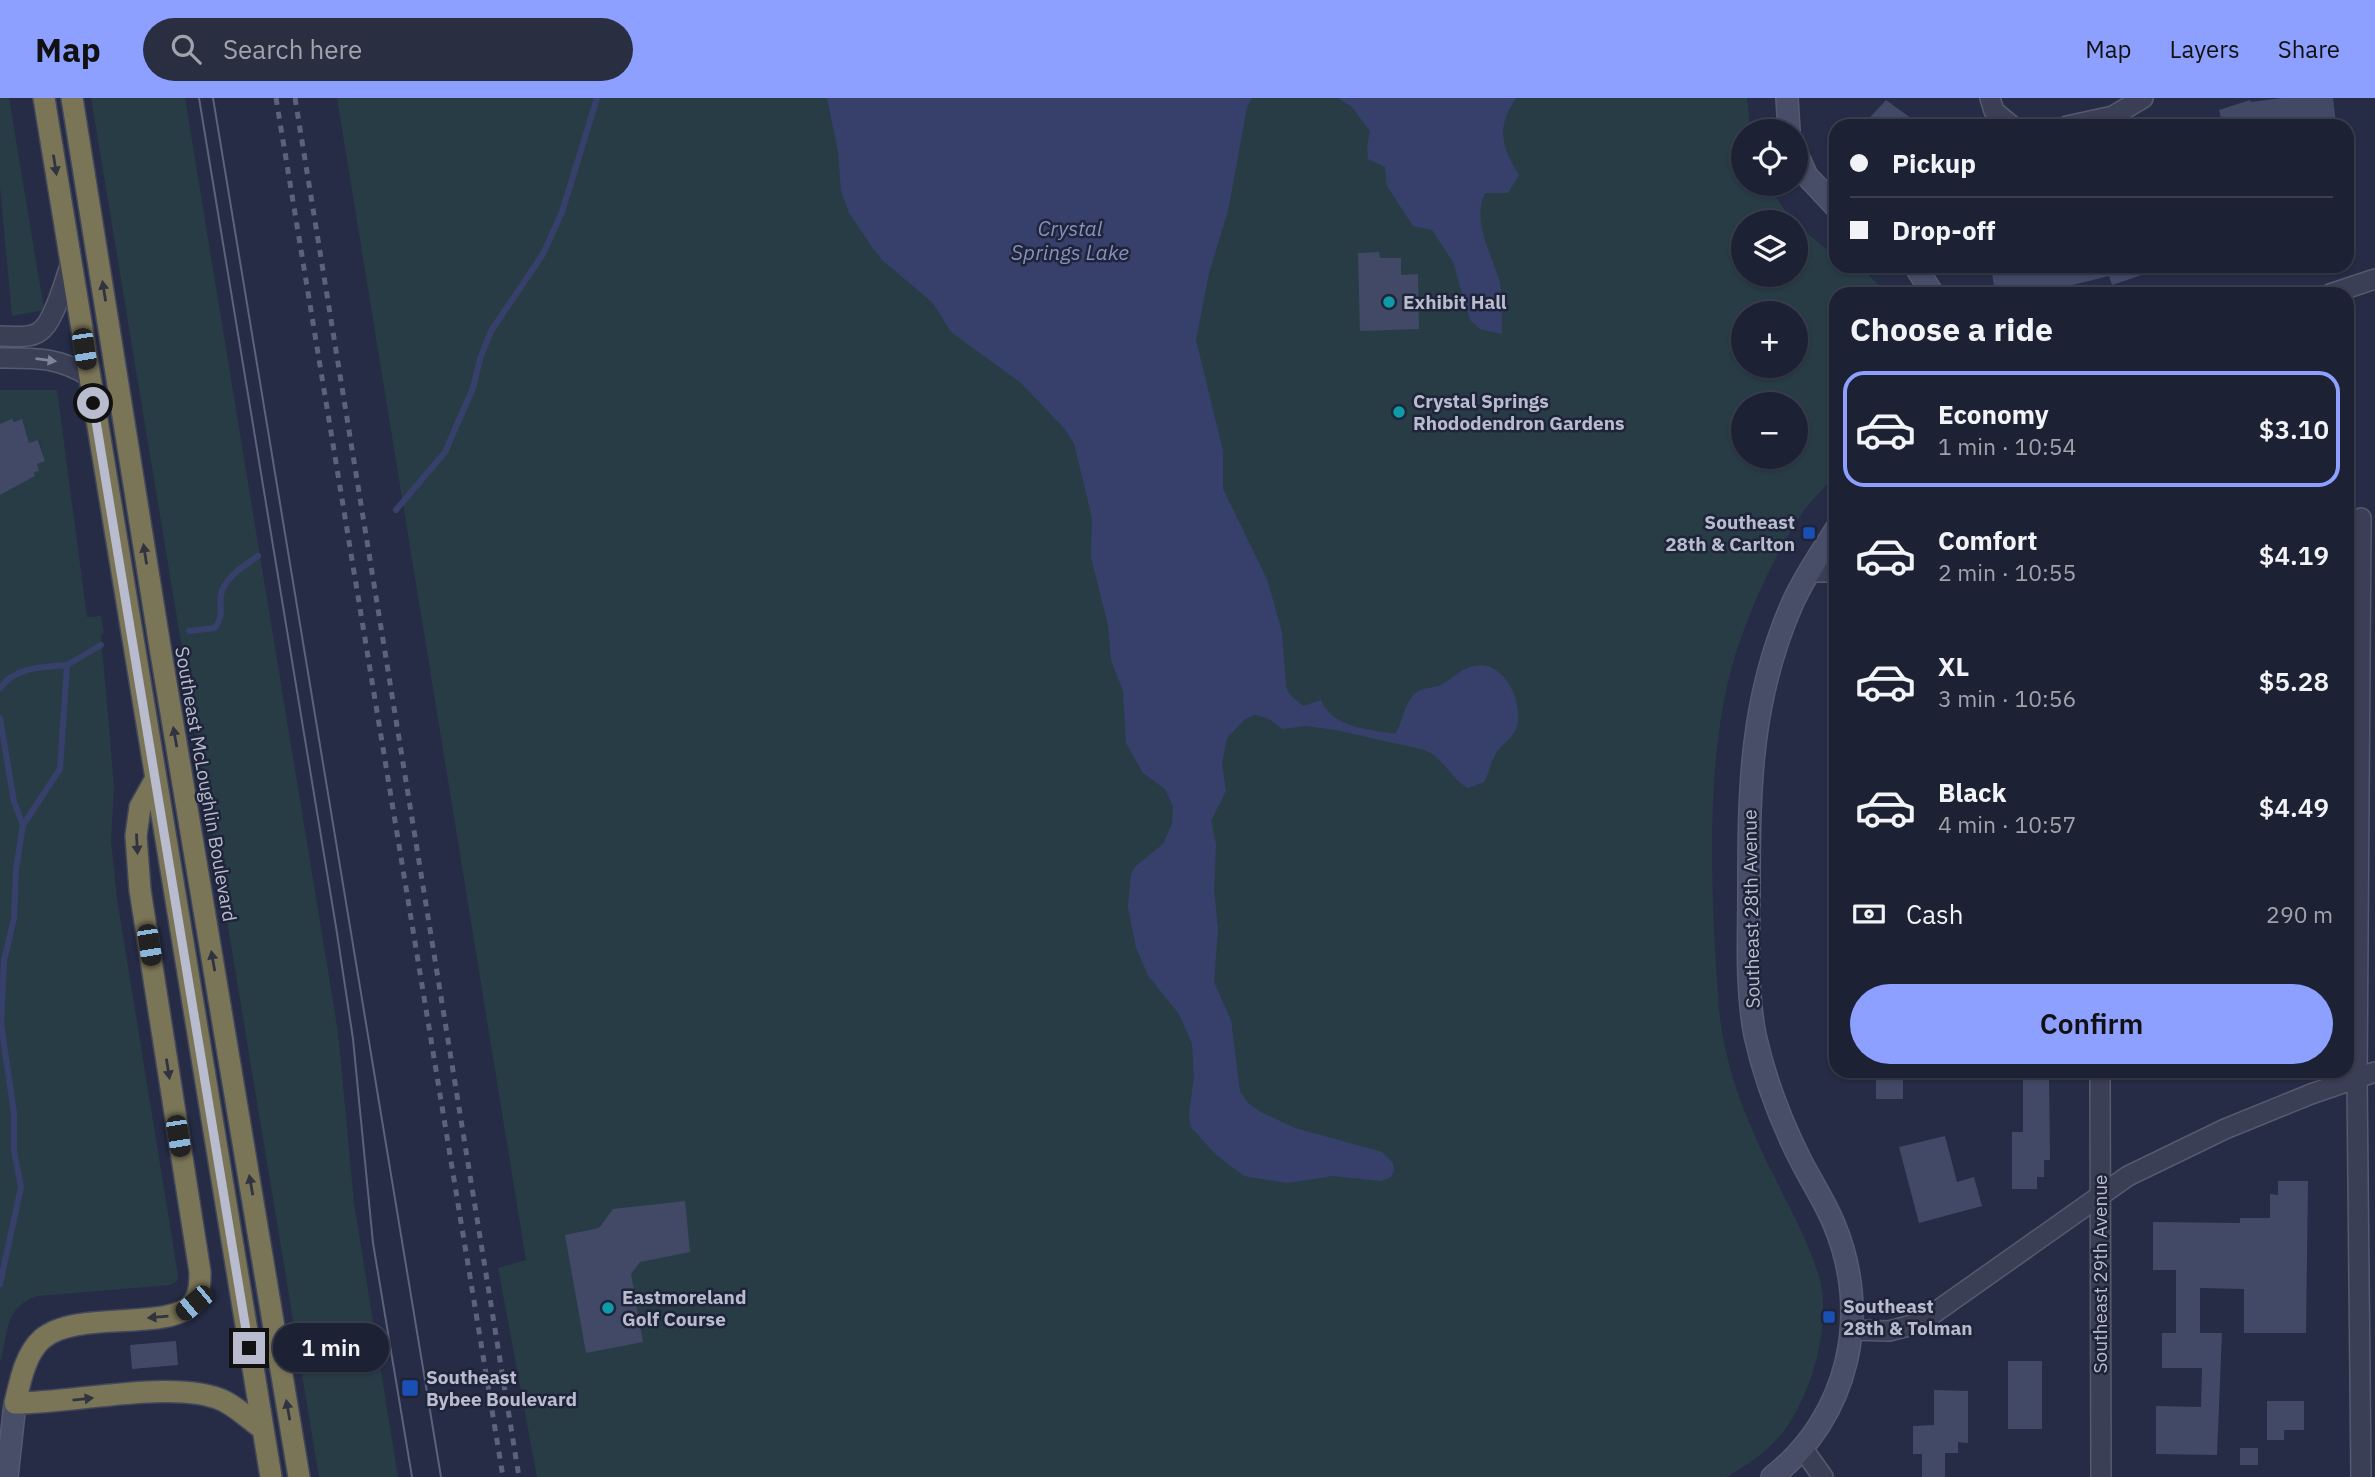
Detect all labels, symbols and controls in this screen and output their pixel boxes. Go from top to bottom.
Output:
search box [143,18,633,81]
text: Map [35,28,101,71]
icon: search [167,30,205,68]
text: Search here [223,32,362,66]
text: Map [2085,33,2132,65]
text: Layers [2170,33,2240,65]
text: Share [2278,33,2340,65]
map controls [1731,119,1808,469]
button: locate [1731,119,1808,196]
text: Pickup [1892,146,1976,180]
one-way arrow [50,155,61,177]
button: layers [1731,210,1808,287]
text: Drop-off [1892,213,1995,247]
water label: Crystal Springs Lake [1011,214,1129,266]
one-way arrow [98,280,109,302]
place label: Exhibit Hall [1403,290,1507,314]
marker: Exhibit Hall [1381,294,1397,310]
button: + [1731,301,1808,378]
text: Choose a ride [1850,308,2053,350]
car [71,327,98,371]
one-way arrow [35,354,57,365]
route start [77,387,109,419]
place label: Crystal Springs Rhododendron Gardens [1413,389,1625,435]
button: − [1731,392,1808,469]
text: Economy [1938,397,2049,431]
icon: car [1854,398,1917,461]
marker: Crystal Springs Rhododendron Gardens [1391,404,1407,420]
text: $3.10 [2259,412,2329,446]
text: 1 min · 10:54 [1938,431,2076,461]
place label: Southeast 28th & Carlton [1665,510,1795,556]
text: Comfort [1938,523,2037,557]
icon: car [1854,524,1917,587]
marker: Southeast 28th & Carlton [1801,525,1817,541]
text: $4.19 [2259,538,2329,572]
one-way arrow [139,543,150,565]
text: 2 min · 10:55 [1938,557,2076,587]
street label: Southeast McLoughlin Boulevard [170,645,242,923]
text: XL [1938,649,1969,683]
icon: car [1854,650,1917,713]
text: $5.28 [2259,664,2329,698]
text: 3 min · 10:56 [1938,683,2076,713]
one-way arrow [169,726,180,748]
text: Black [1938,775,2006,809]
icon: car [1854,776,1917,839]
text: $4.49 [2259,790,2329,824]
street label: Southeast 28th Avenue [1737,809,1765,1009]
text: 4 min · 10:57 [1938,809,2076,839]
one-way arrow [131,833,142,855]
icon: cash [1850,895,1888,933]
text: Cash [1906,897,1963,931]
text: 290 m [2266,899,2333,929]
car [136,923,163,967]
one-way arrow [207,950,218,972]
button: Confirm [1850,984,2333,1064]
one-way arrow [163,1059,174,1081]
car [165,1114,192,1158]
one-way arrow [245,1174,256,1196]
street label: Southeast 29th Avenue [2088,1175,2112,1373]
car [172,1281,217,1325]
place label: Eastmoreland Golf Course [622,1285,746,1331]
place label: Southeast 28th & Tolman [1843,1294,1973,1340]
marker: Eastmoreland Golf Course [600,1300,616,1316]
marker: Southeast 28th & Tolman [1821,1309,1837,1325]
one-way arrow [147,1312,169,1323]
callout: 1 min [274,1324,389,1372]
route end [233,1332,265,1364]
text: 1 min [301,1332,361,1362]
place label: Southeast Bybee Boulevard [426,1365,577,1411]
marker: Southeast Bybee Boulevard [400,1378,420,1398]
one-way arrow [72,1393,94,1404]
one-way arrow [282,1399,293,1421]

